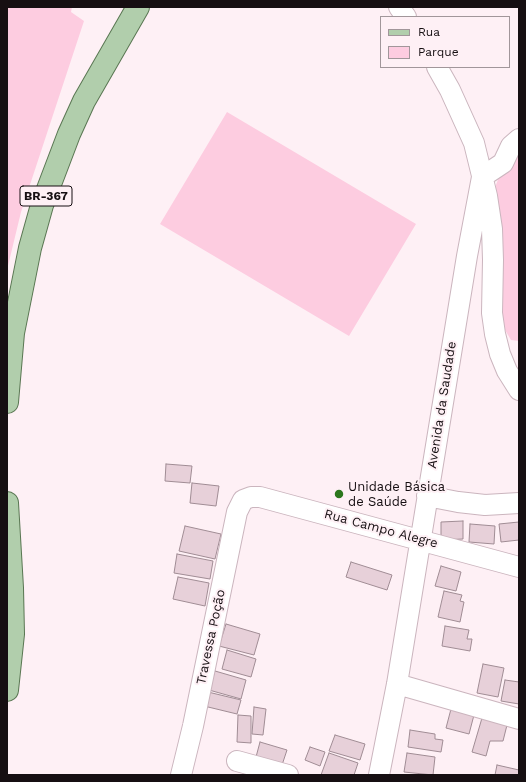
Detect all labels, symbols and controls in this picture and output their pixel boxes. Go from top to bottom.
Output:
legend [380,16,510,68]
text: Rua [418,25,440,39]
text: Parque [418,45,459,59]
road number: BR-367 [20,186,72,206]
street label: Avenida da Saudade [424,340,460,470]
place label: Unidade Básica de Saúde [348,479,445,510]
marker: Unidade Básica de Saúde [333,488,345,500]
street label: Rua Campo Alegre [323,506,439,552]
street label: Travessa Poção [193,588,229,686]

